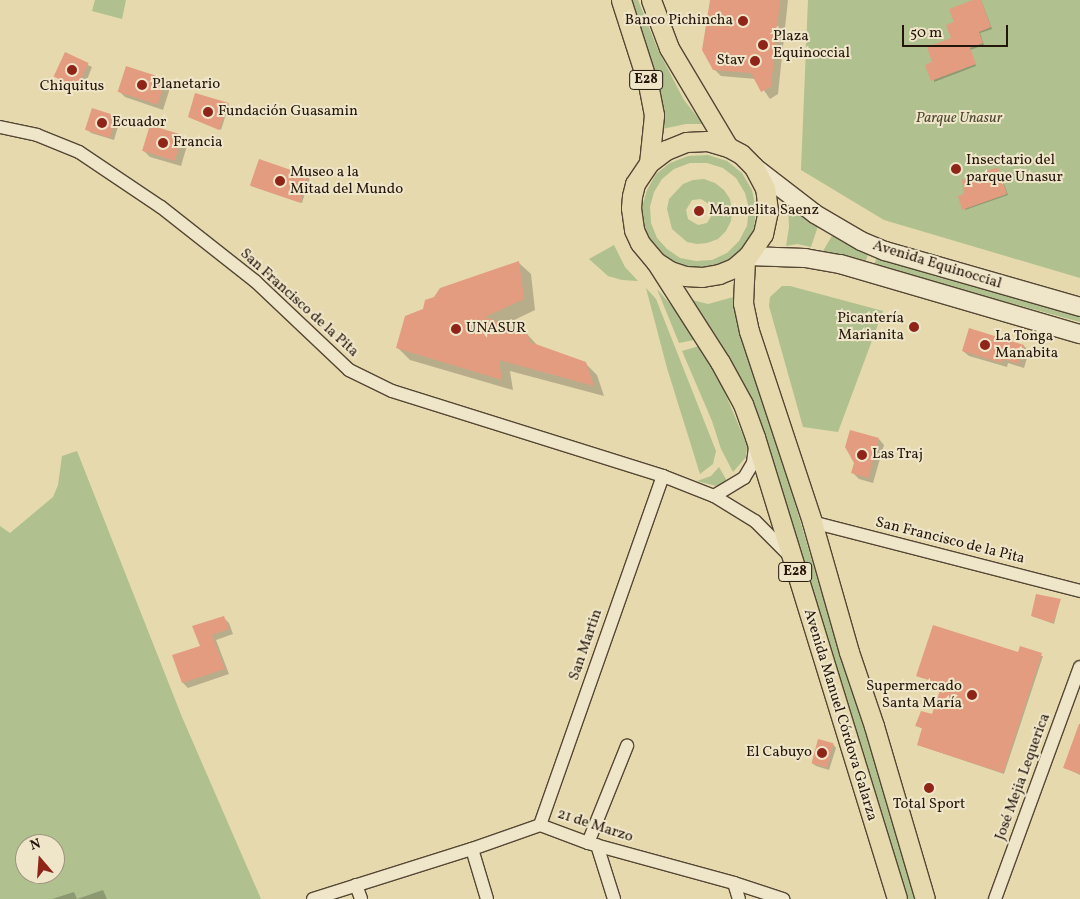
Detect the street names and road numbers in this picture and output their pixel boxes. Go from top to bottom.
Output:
road number: E28 [628,68,664,92]
street label: Avenida Equinoccial [870,237,1004,293]
street label: San Francisco de la Pita [236,245,362,361]
street label: San Francisco de la Pita [874,514,1026,568]
road number: E28 [778,560,812,584]
street label: San Martin [565,607,607,683]
street label: Avenida Manuel Córdova Galarza [799,607,881,823]
street label: José Mejia Lequerica [992,711,1054,843]
street label: 21 de Marzo [555,805,635,847]

